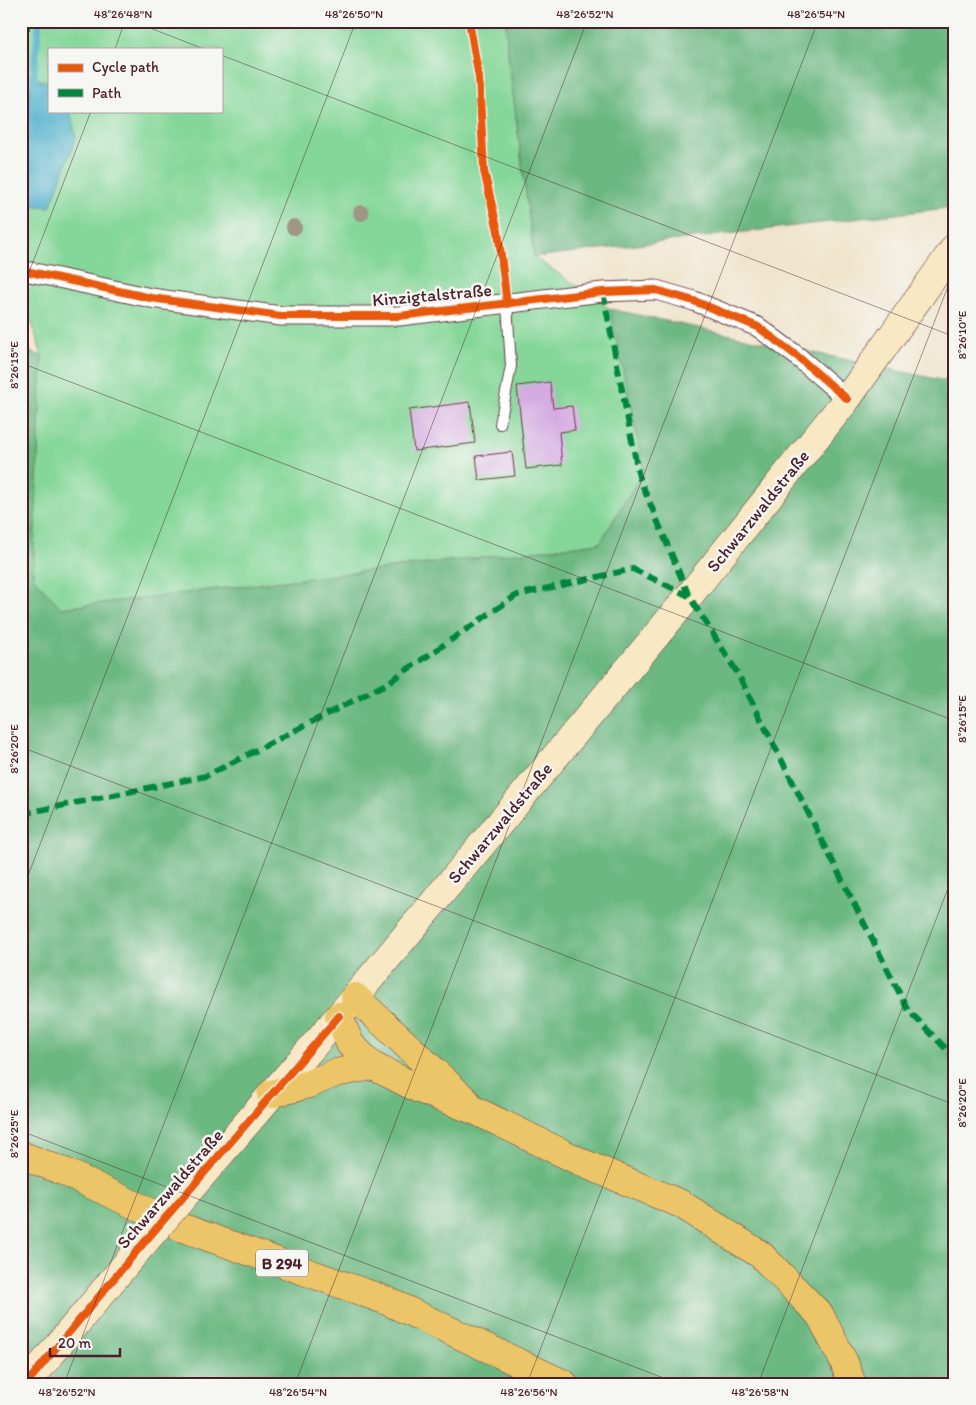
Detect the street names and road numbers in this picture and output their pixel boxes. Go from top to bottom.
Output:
street label: Kinzigtalstraße [371,279,493,311]
street label: Schwarzwaldstraße [702,445,814,577]
street label: Schwarzwaldstraße [443,758,557,888]
street label: Schwarzwaldstraße [112,1125,228,1253]
road number: B 294 [256,1250,308,1276]

